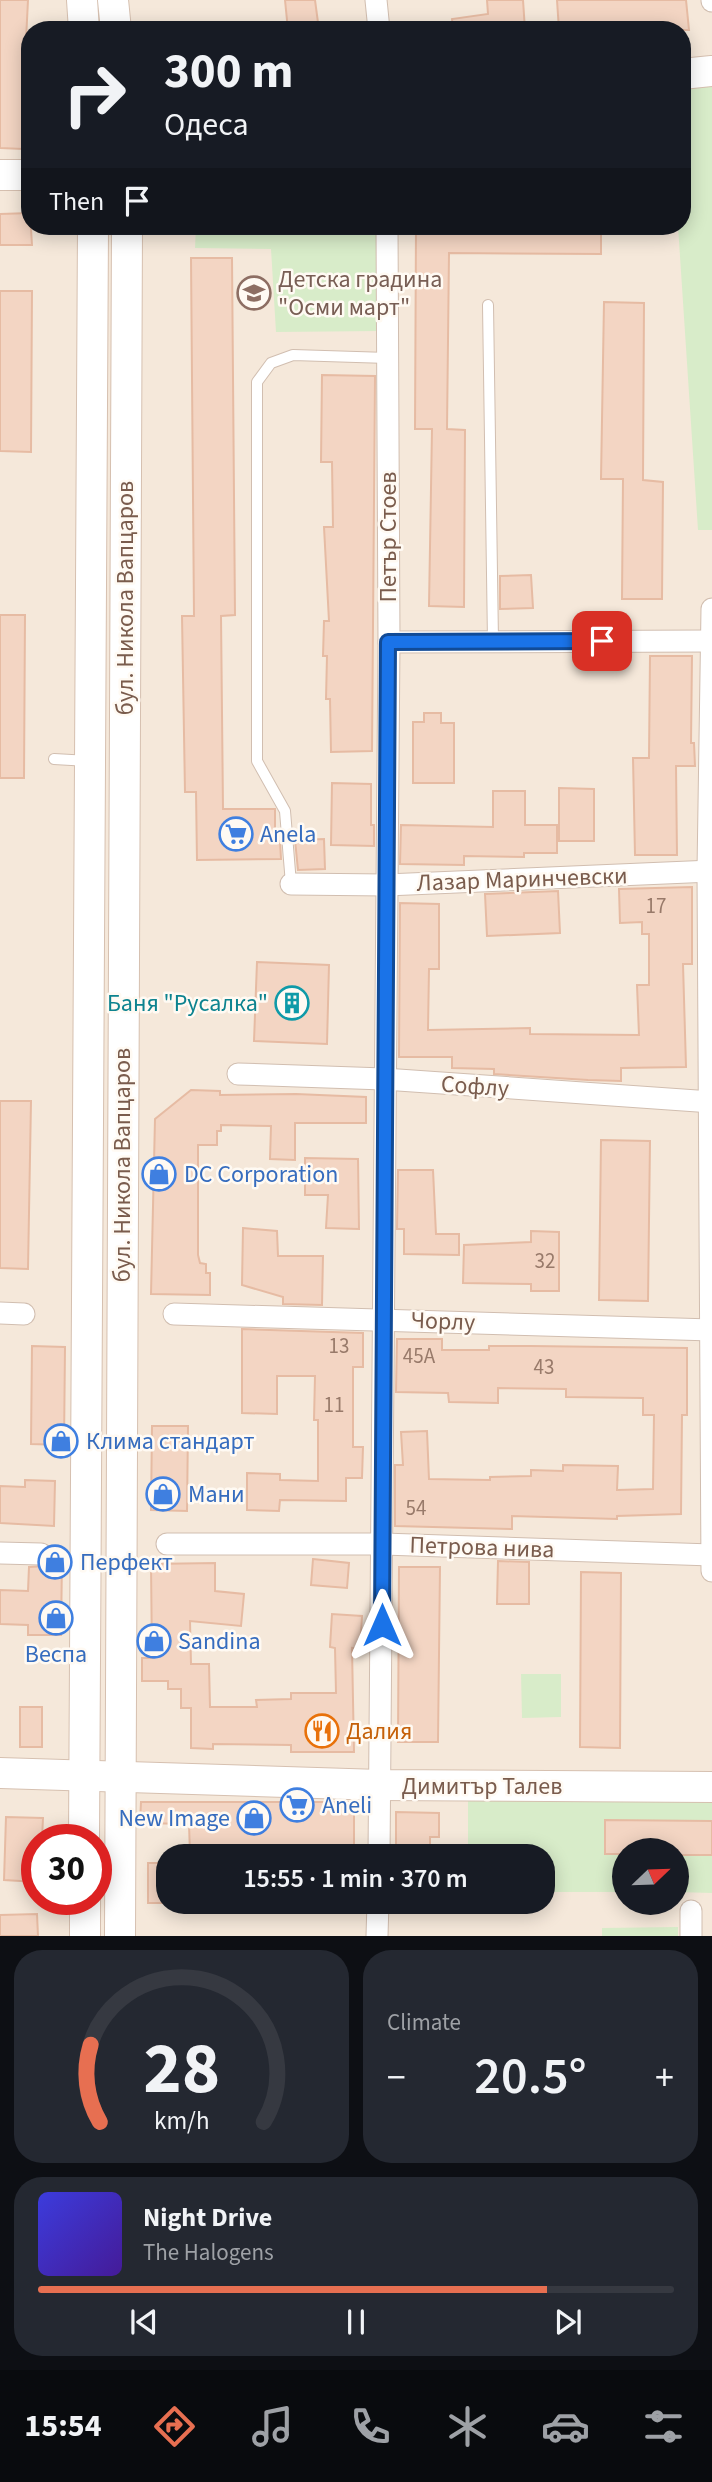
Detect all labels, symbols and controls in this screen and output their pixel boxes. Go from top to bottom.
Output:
text: 300 m [164,37,293,107]
icon: right [49,49,140,140]
text: Одеса [164,102,249,148]
icon: arrive [118,182,156,220]
text: Then [49,183,104,220]
place label: Детска градина "Осми март" [278,262,442,325]
school or university icon: Детска градина "Осми март" [235,274,273,312]
street label: Петър Стоев [371,472,406,603]
street label: бул. Никола Вапцаров [108,481,143,715]
pin [572,611,632,671]
icon: arrive [583,622,621,660]
supermarket icon: Anela [217,815,255,853]
place label: Anela [260,817,316,852]
street label: Лазар Маринчевски [416,858,628,901]
house number: 17 [646,891,666,921]
building icon: Баня "Русалка" [273,984,311,1022]
place label: Баня "Русалка" [107,986,268,1021]
street label: бул. Никола Вапцаров [105,1048,140,1282]
street label: Софлу [440,1067,510,1106]
shop icon: DC Corporation [140,1155,178,1193]
place label: DC Corporation [184,1157,338,1192]
house number: 32 [535,1246,555,1276]
street label: Чорлу [410,1303,476,1340]
house number: 13 [329,1331,349,1361]
house number: 45А [403,1341,436,1371]
house number: 43 [534,1352,554,1382]
house number: 11 [324,1390,344,1420]
shop icon: Клима стандарт [42,1422,80,1460]
place label: Клима стандарт [86,1424,255,1459]
shop icon: Мани [144,1475,182,1513]
place label: Мани [188,1477,245,1512]
house number: 54 [406,1493,426,1523]
street label: Петрова нива [409,1527,555,1568]
shop icon: Перфект [36,1543,74,1581]
place label: Перфект [80,1545,173,1580]
position arrow [345,1588,419,1662]
shop icon: Веспа [37,1599,75,1637]
shop icon: Sandina [135,1622,173,1660]
place label: Sandina [178,1624,261,1659]
place label: Веспа [25,1637,87,1672]
restaurant icon: Далия [303,1712,341,1750]
place label: Далия [346,1714,412,1749]
street label: Димитър Талев [402,1769,562,1804]
supermarket icon: Aneli [278,1786,316,1824]
place label: Aneli [322,1788,372,1823]
shop icon: New Image [235,1799,273,1837]
place label: New Image [118,1801,230,1836]
speed limit sign: 30 [21,1824,112,1915]
north arrow [612,1838,690,1914]
map controls [612,1838,689,1915]
text: 15:55 · 1 min · 370 m [243,1860,468,1897]
text: Climate [387,2006,461,2039]
text: 28 [143,2018,220,2122]
text: 20.5° [474,2040,587,2114]
text: − [387,2051,406,2105]
text: + [655,2051,674,2105]
text: km/h [154,2103,209,2139]
text: Night Drive [143,2199,272,2236]
text: The Halogens [143,2236,274,2269]
icon: previous [125,2303,163,2341]
icon: pause [337,2303,375,2341]
icon: next [549,2303,587,2341]
icon: directions [150,2402,199,2451]
icon: music [248,2402,297,2451]
icon: phone [346,2402,395,2451]
icon: climate [443,2402,492,2451]
icon: car [541,2402,590,2451]
icon: filters [639,2402,688,2451]
text: 15:54 [24,2403,102,2449]

